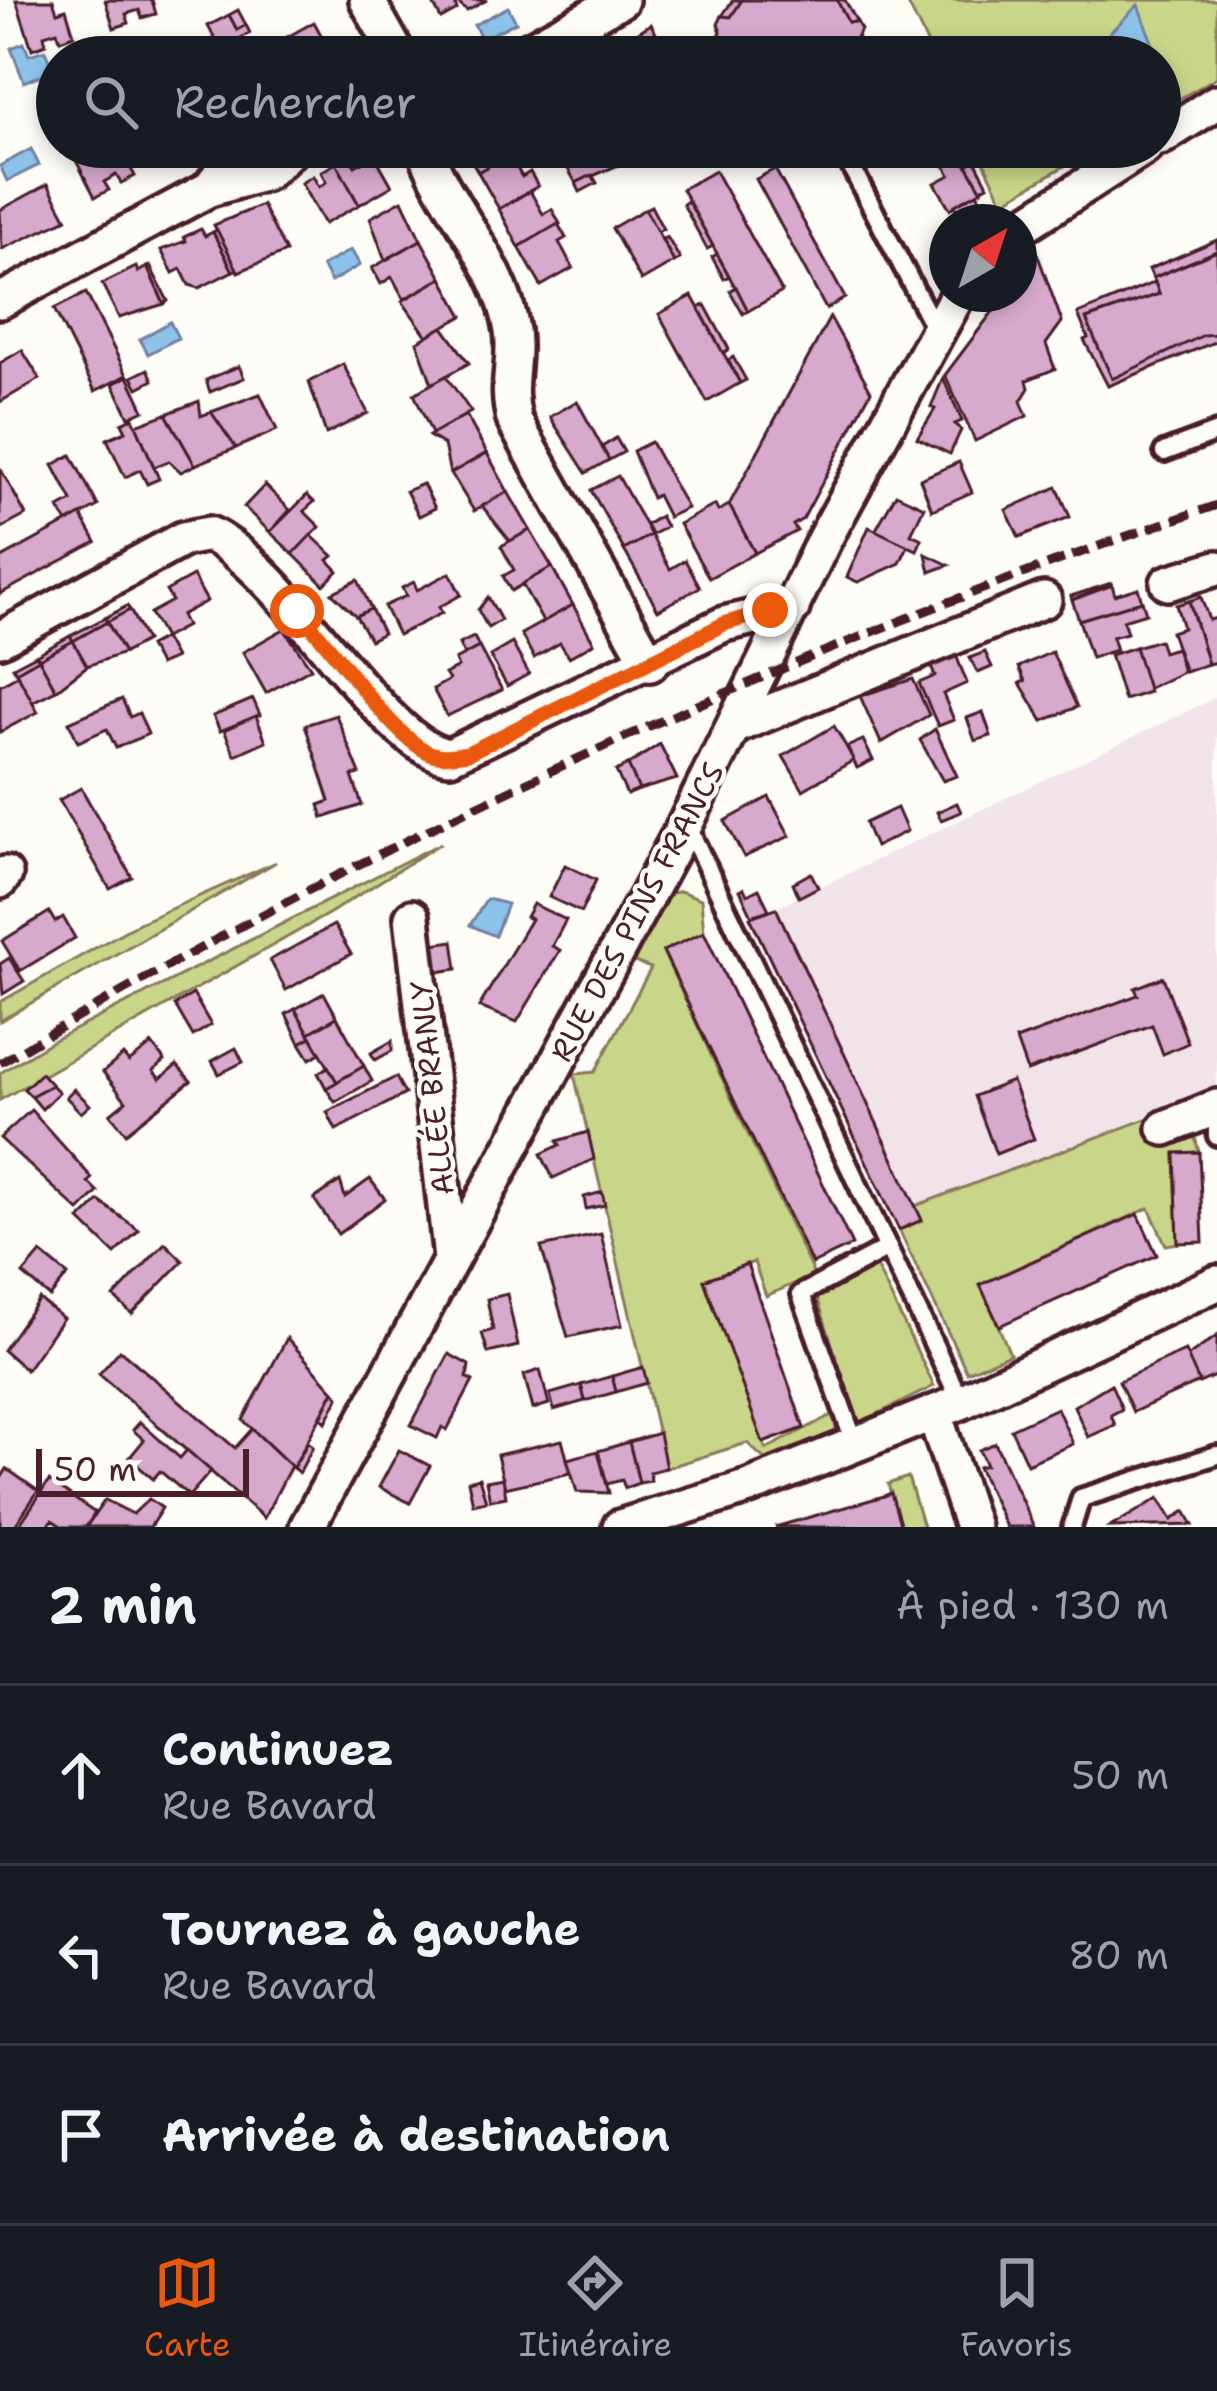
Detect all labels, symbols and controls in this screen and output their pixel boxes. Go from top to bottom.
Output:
search box [36,36,1181,168]
icon: search [78,69,144,135]
text: Rechercher [174,72,417,132]
north arrow [929,204,1037,312]
route end [743,583,797,637]
route start [270,584,324,638]
street label: RUE DES PINS FRANCS [541,755,733,1069]
street label: ALLÉE BRANLY [400,979,464,1197]
scale bar [36,1443,249,1496]
text: 50 m [54,1447,137,1492]
text: 2 min [48,1571,197,1639]
text: À pied · 130 m [896,1579,1169,1631]
text: Continuez [162,1719,394,1779]
icon: ahead [48,1742,114,1808]
text: 50 m [1071,1749,1169,1801]
text: Rue Bavard [162,1779,376,1831]
text: Tournez à gauche [162,1899,580,1959]
icon: left [48,1922,114,1988]
text: 80 m [1068,1929,1169,1981]
text: Rue Bavard [162,1959,376,2011]
icon: arrive [48,2102,114,2168]
text: Arrivée à destination [162,2105,670,2165]
tab: Carte [144,2250,231,2367]
tab: Itinéraire [519,2250,672,2367]
tab: Favoris [960,2250,1073,2367]

